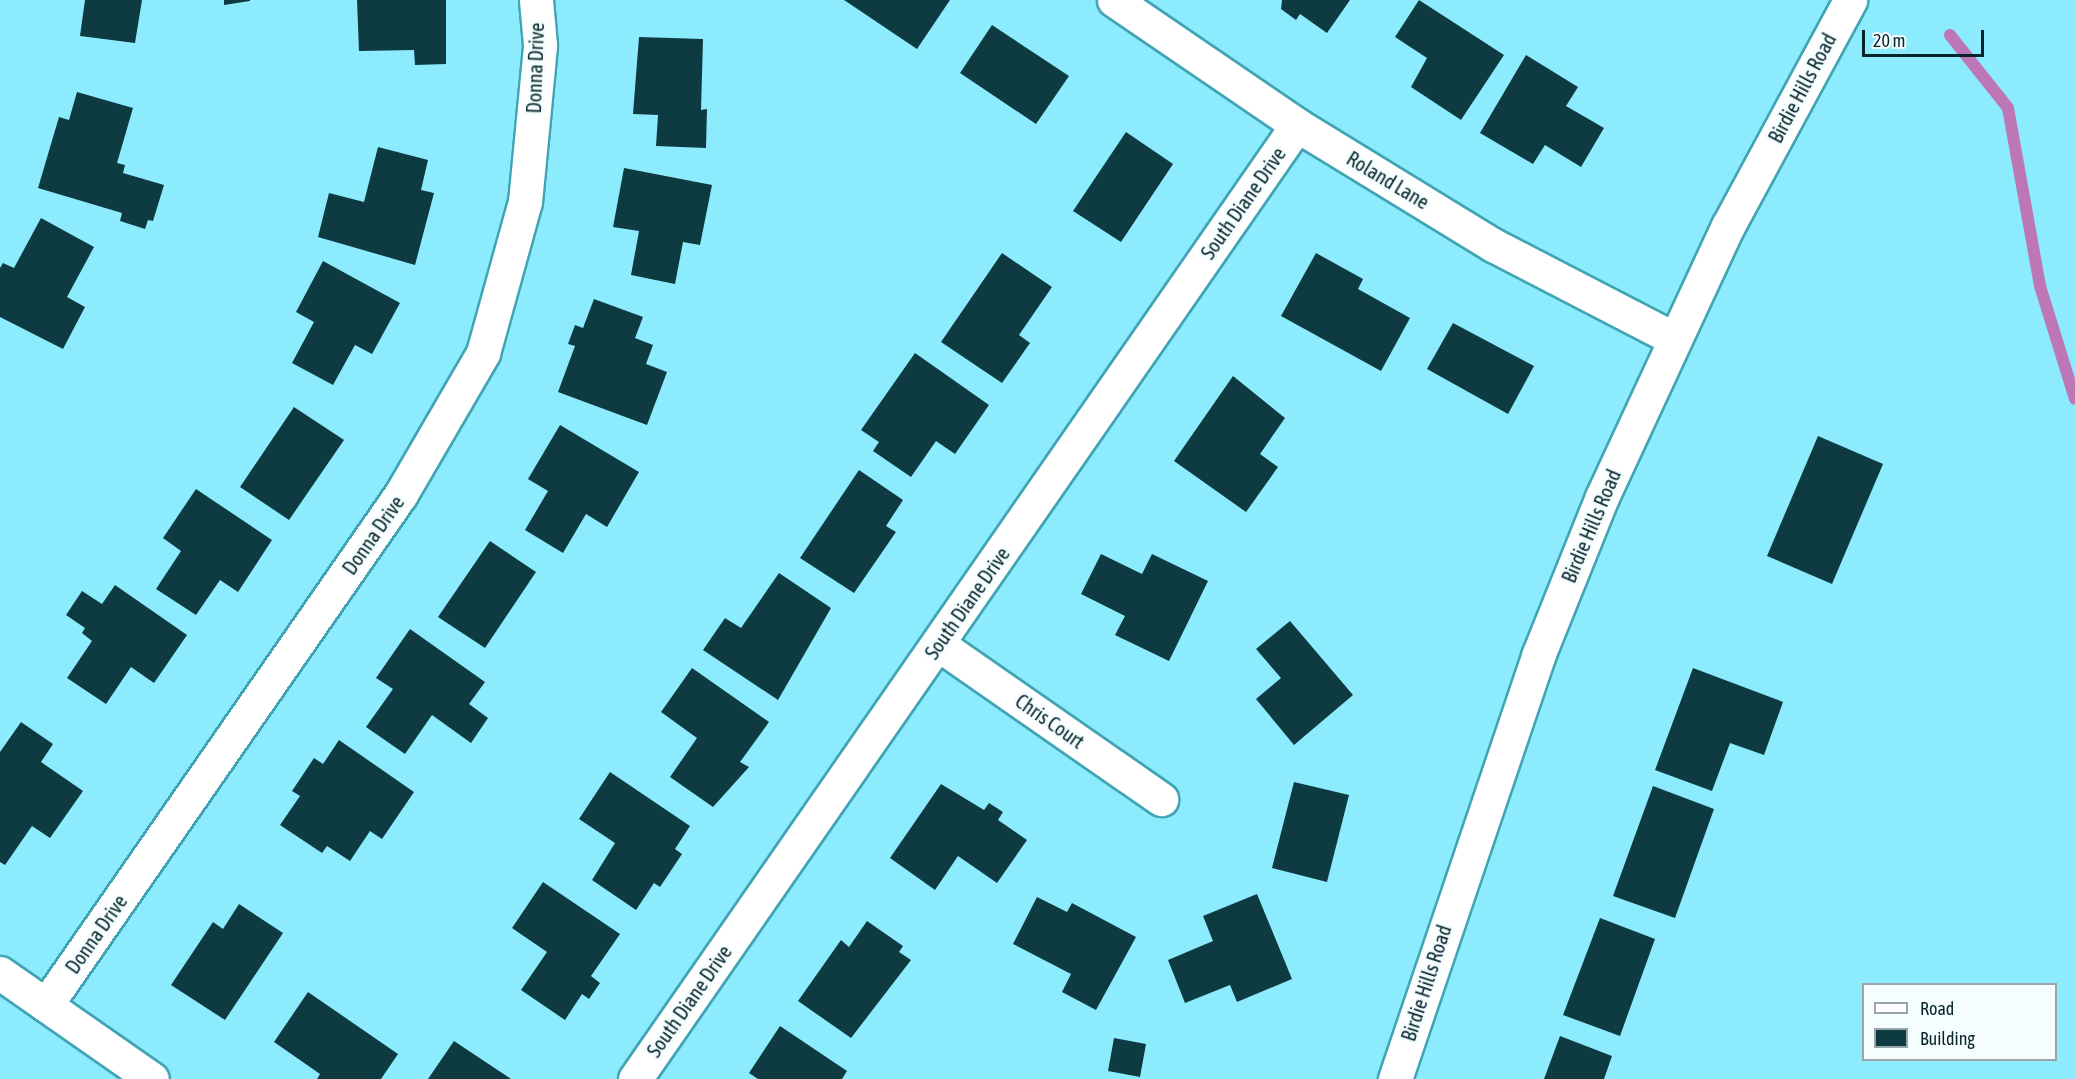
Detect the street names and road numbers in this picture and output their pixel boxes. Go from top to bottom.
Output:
street label: Donna Drive [521,22,549,114]
street label: Birdie Hills Road [1763,29,1841,147]
street label: South Diane Drive [1196,142,1290,264]
street label: Roland Lane [1343,146,1433,214]
street label: Birdie Hills Road [1556,466,1626,586]
street label: Donna Drive [337,491,409,579]
street label: South Diane Drive [920,542,1014,664]
street label: Chris Court [1011,689,1089,753]
street label: Donna Drive [60,890,132,978]
street label: Birdie Hills Road [1396,922,1456,1044]
street label: South Diane Drive [642,940,736,1062]

